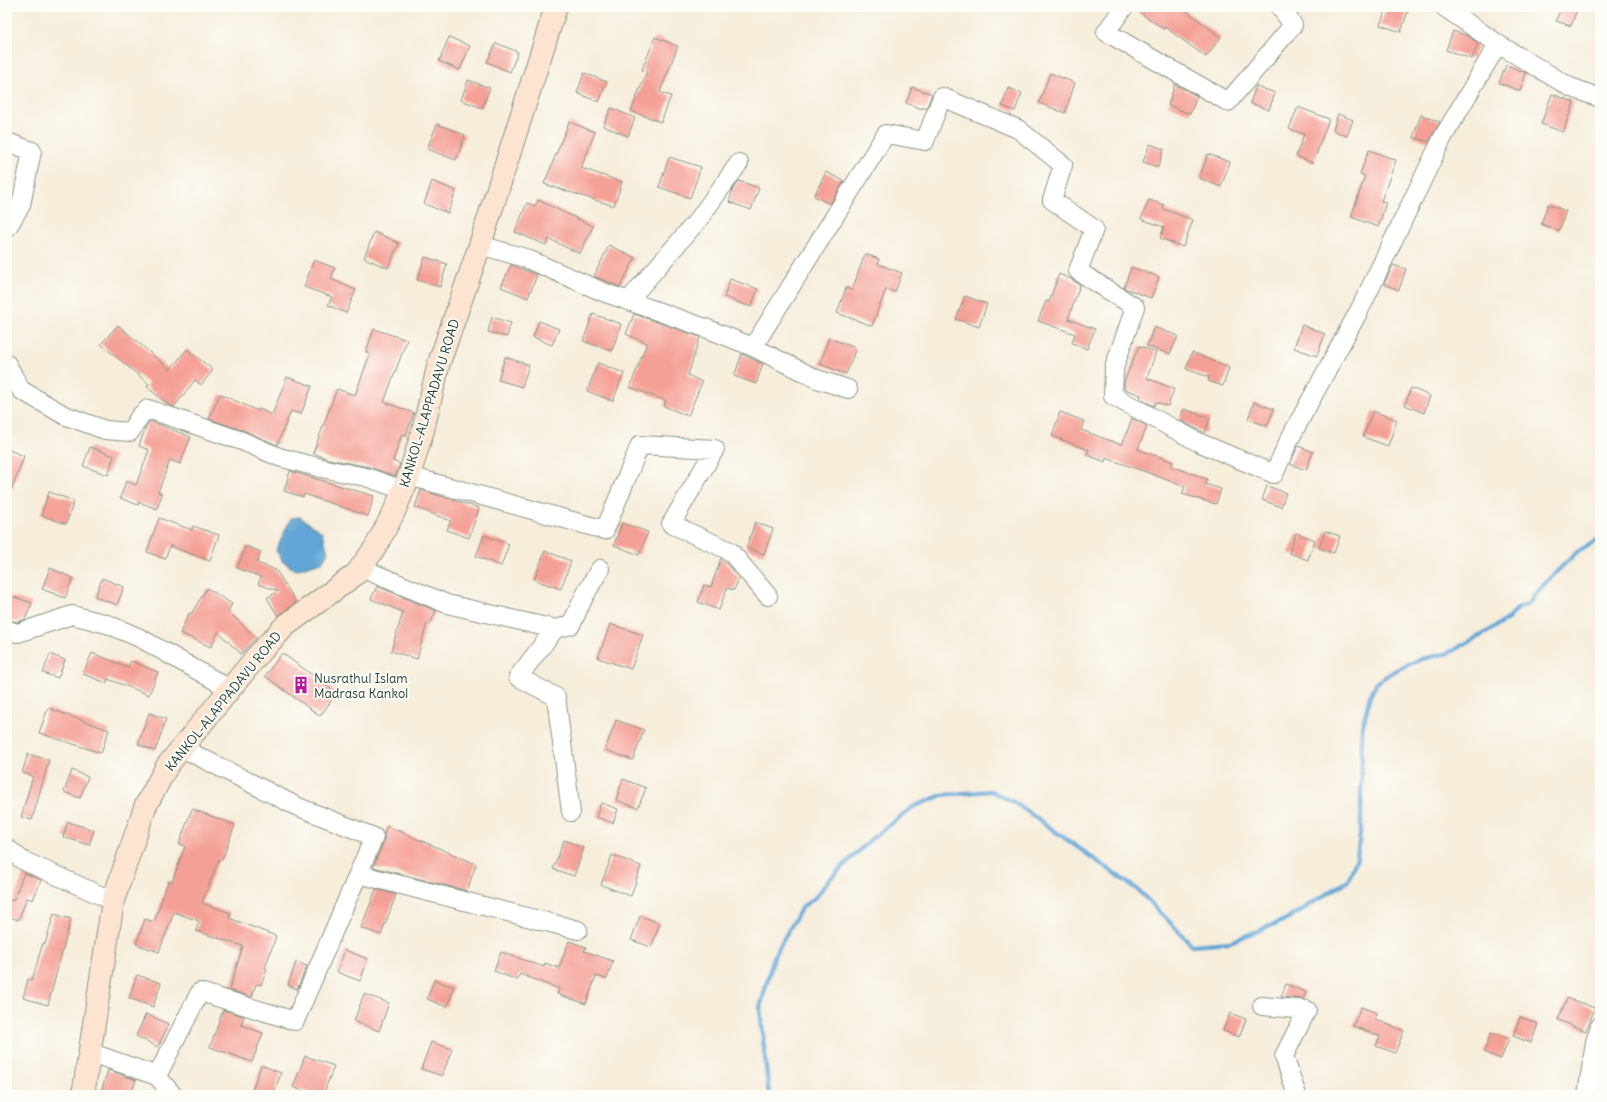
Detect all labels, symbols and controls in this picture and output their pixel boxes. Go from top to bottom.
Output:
street label: KANKOL-ALAPPADAVU ROAD [396,317,463,489]
street label: KANKOL-ALAPPADAVU ROAD [162,628,285,775]
place label: Nusrathul Islam Madrasa Kankol [314,670,408,702]
building icon: Nusrathul Islam Madrasa Kankol [291,675,311,695]

